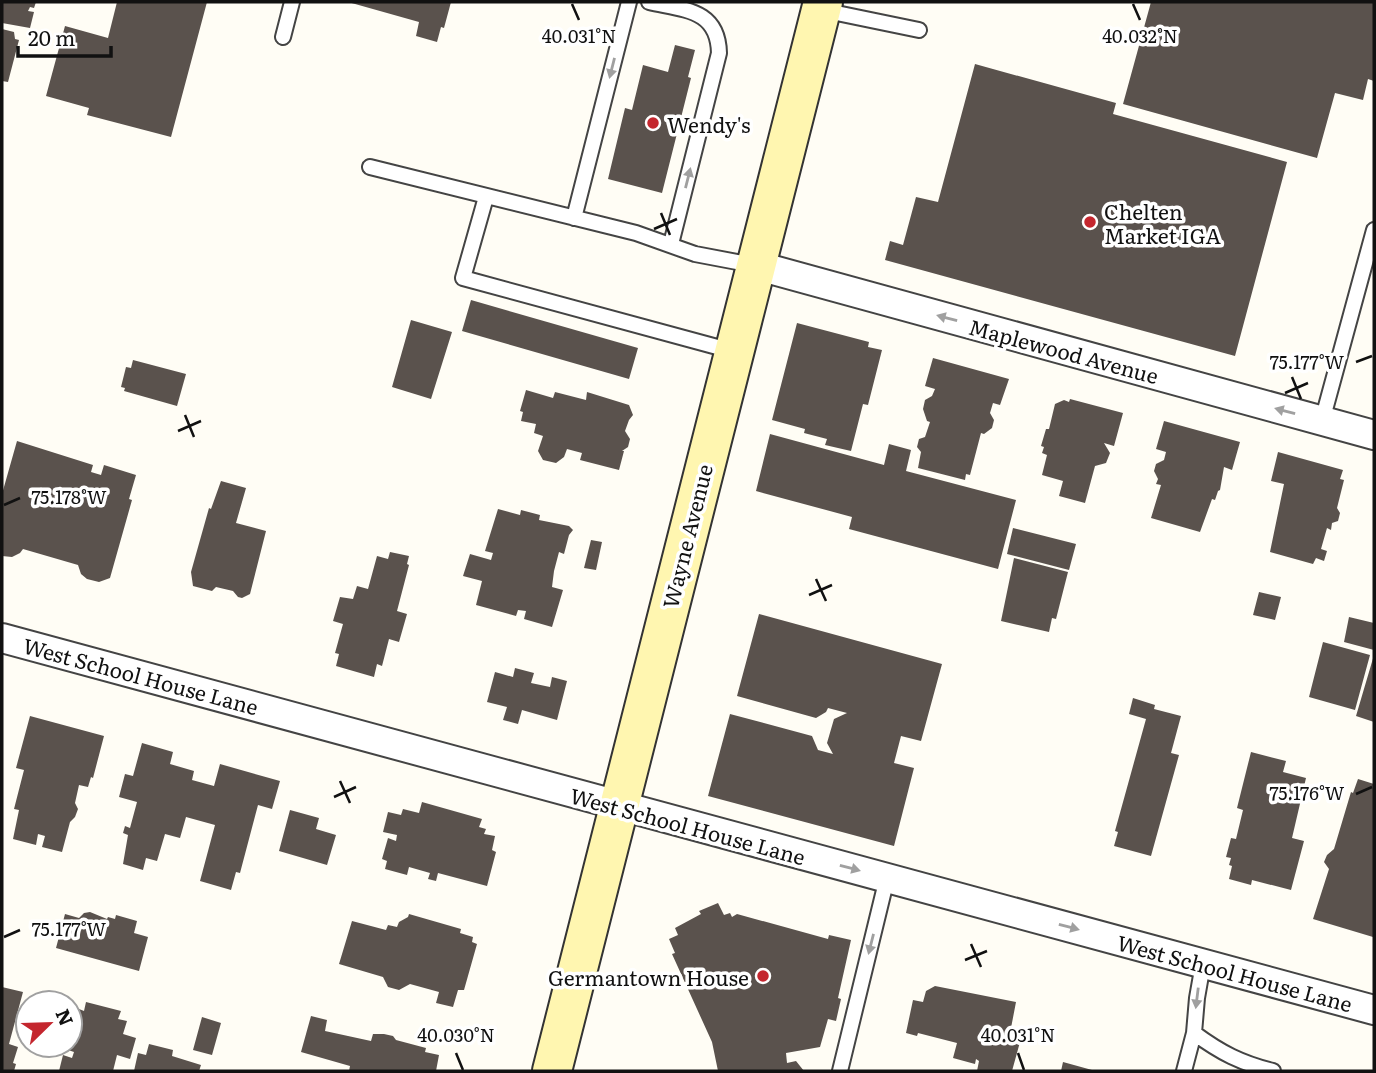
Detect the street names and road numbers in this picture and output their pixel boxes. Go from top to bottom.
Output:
street label: Maplewood Avenue [966,310,1162,390]
street label: Wayne Avenue [653,461,719,611]
street label: West School House Lane [20,629,262,721]
street label: West School House Lane [567,779,809,871]
street label: West School House Lane [1114,926,1356,1018]

